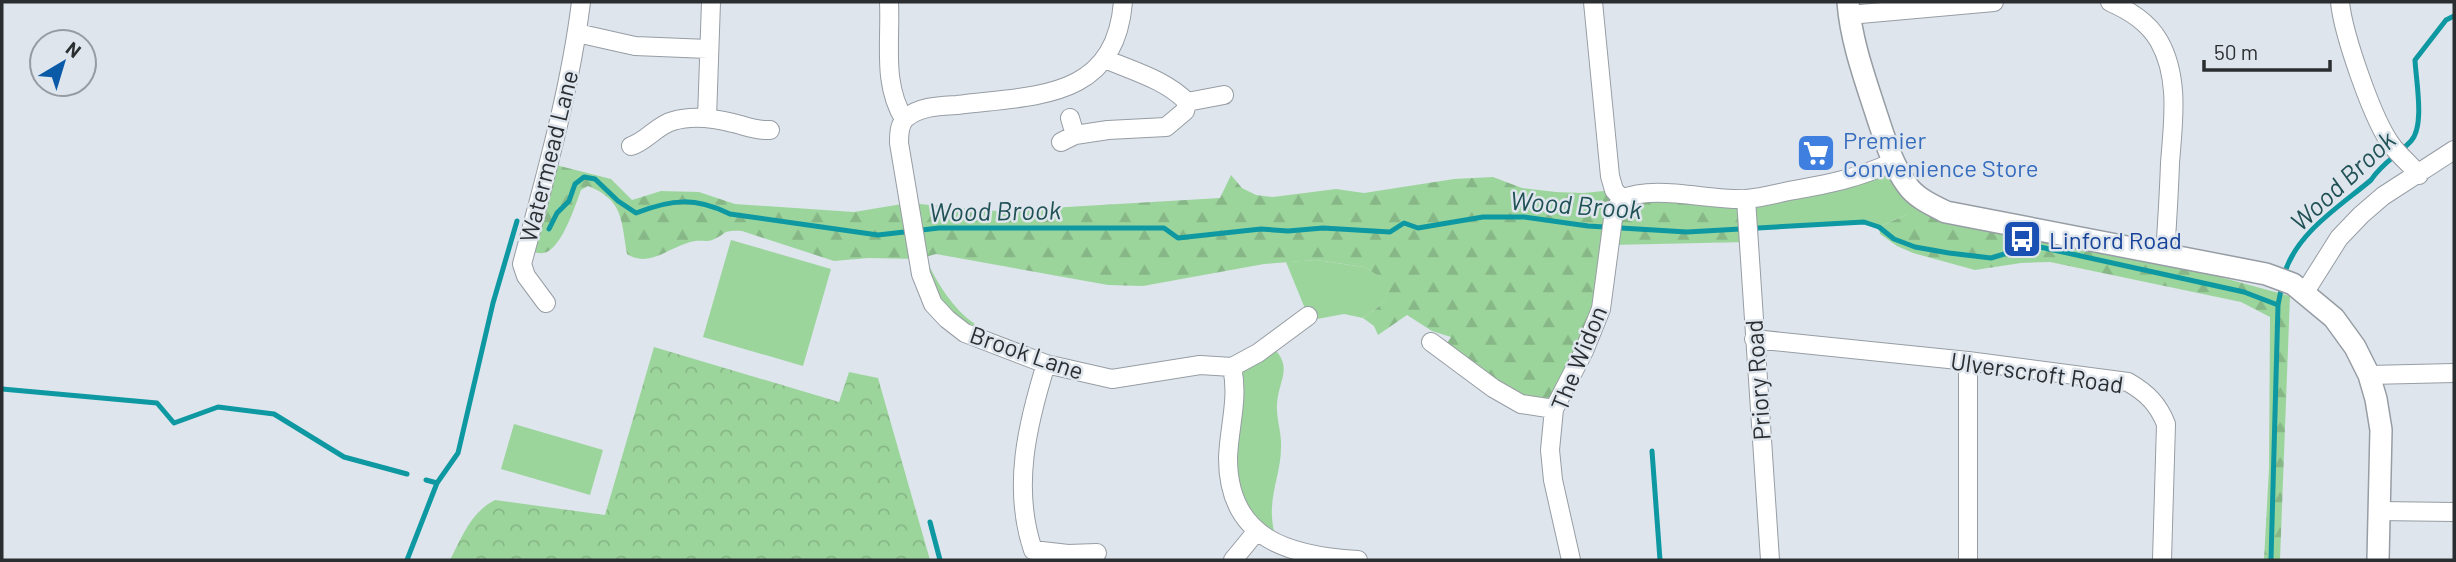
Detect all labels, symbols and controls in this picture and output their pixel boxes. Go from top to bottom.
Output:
north arrow [28,28,98,98]
scale bar [2204,28,2330,72]
text: N [62,36,86,62]
text: 50 m [2214,39,2258,64]
street label: Watermead Lane [513,67,583,245]
water label: Wood Brook [2283,123,2401,236]
place label: Premier Convenience Store [1843,125,2039,182]
supermarket icon: Premier Convenience Store [1795,132,1837,174]
water label: Wood Brook [1509,184,1643,224]
water label: Wood Brook [929,193,1062,227]
bus stop icon: Linford Road [2001,218,2043,260]
place label: Linford Road [2049,225,2182,254]
street label: The Widon [1544,301,1612,415]
street label: Brook Lane [966,319,1088,385]
street label: Priory Road [1738,319,1776,441]
street label: Ulverscroft Road [1949,346,2125,398]

